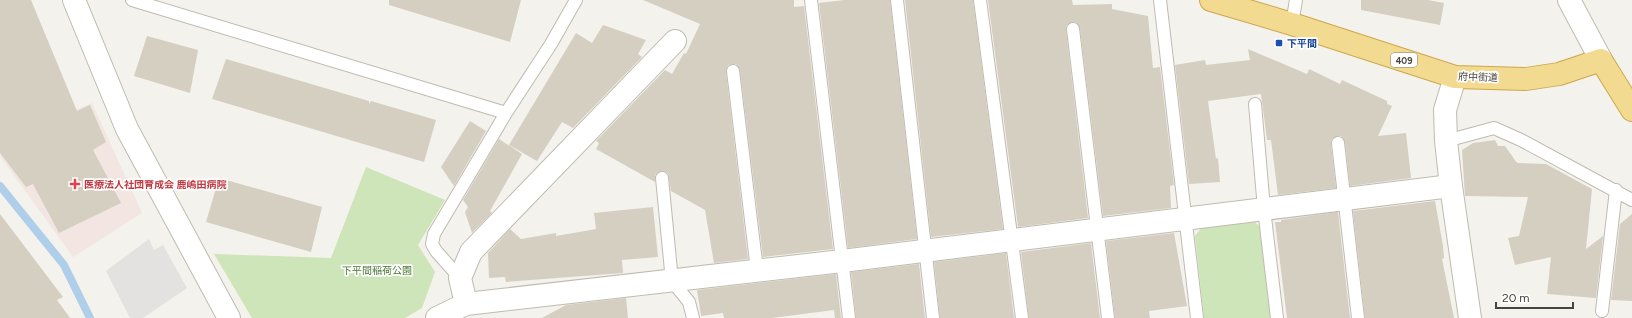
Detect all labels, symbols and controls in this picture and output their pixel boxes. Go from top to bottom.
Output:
place label: 下平間 [1287,37,1317,50]
marker: 下平間 [1274,38,1284,48]
road number: 409 [1391,53,1417,67]
street label: 府中街道 [1458,70,1498,84]
marker: 医療法人社団育成会 鹿嶋田病院 [69,178,81,190]
place label: 医療法人社団育成会 鹿嶋田病院 [84,178,226,191]
park label: 下平間稲荷公園 [342,264,412,277]
scale bar [1496,284,1573,310]
text: 20 m [1502,291,1530,305]

